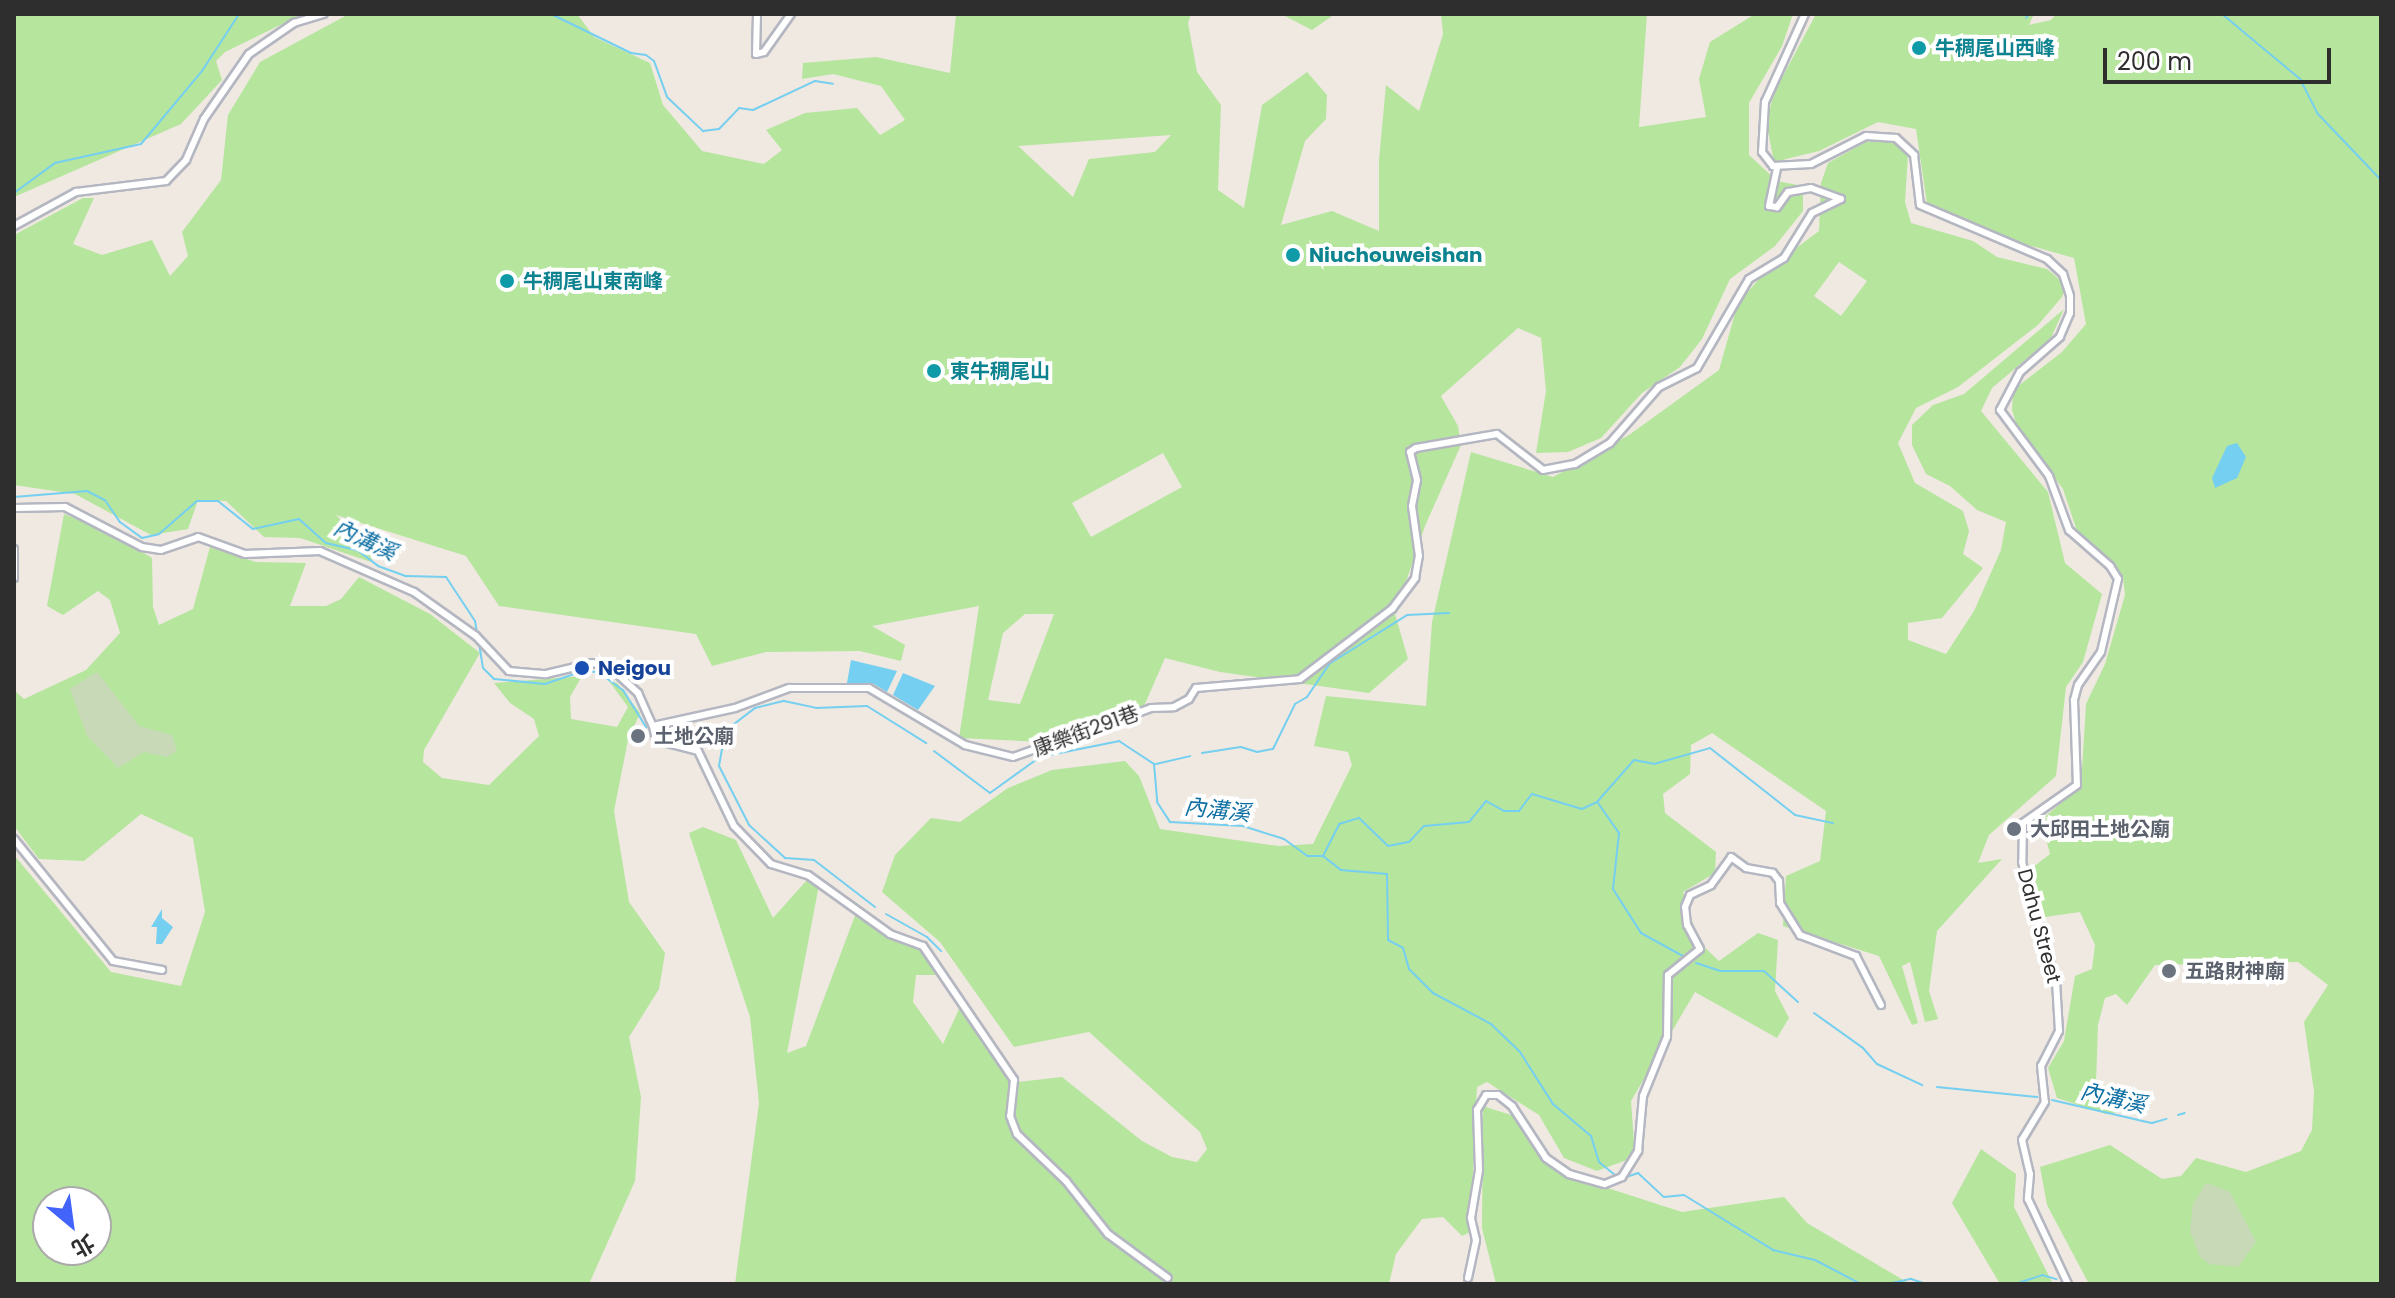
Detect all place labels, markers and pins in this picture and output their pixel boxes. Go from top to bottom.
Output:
place label: 牛稠尾山西峰 [1935,36,2055,60]
marker: 牛稠尾山西峰 [1910,39,1928,57]
place label: Niuchouweishan [1309,243,1482,267]
marker: Niuchouweishan [1284,246,1302,264]
place label: 牛稠尾山東南峰 [523,269,663,293]
marker: 牛稠尾山東南峰 [498,272,516,290]
place label: 東牛稠尾山 [950,359,1050,383]
marker: 東牛稠尾山 [925,362,943,380]
place label: Neigou [598,656,671,680]
marker: Neigou [573,659,591,677]
place label: 土地公廟 [654,724,734,748]
marker: 土地公廟 [629,727,647,745]
place label: 大邱田土地公廟 [2030,817,2170,841]
marker: 大邱田土地公廟 [2005,820,2023,838]
place label: 五路財神廟 [2185,959,2285,983]
marker: 五路財神廟 [2160,962,2178,980]

